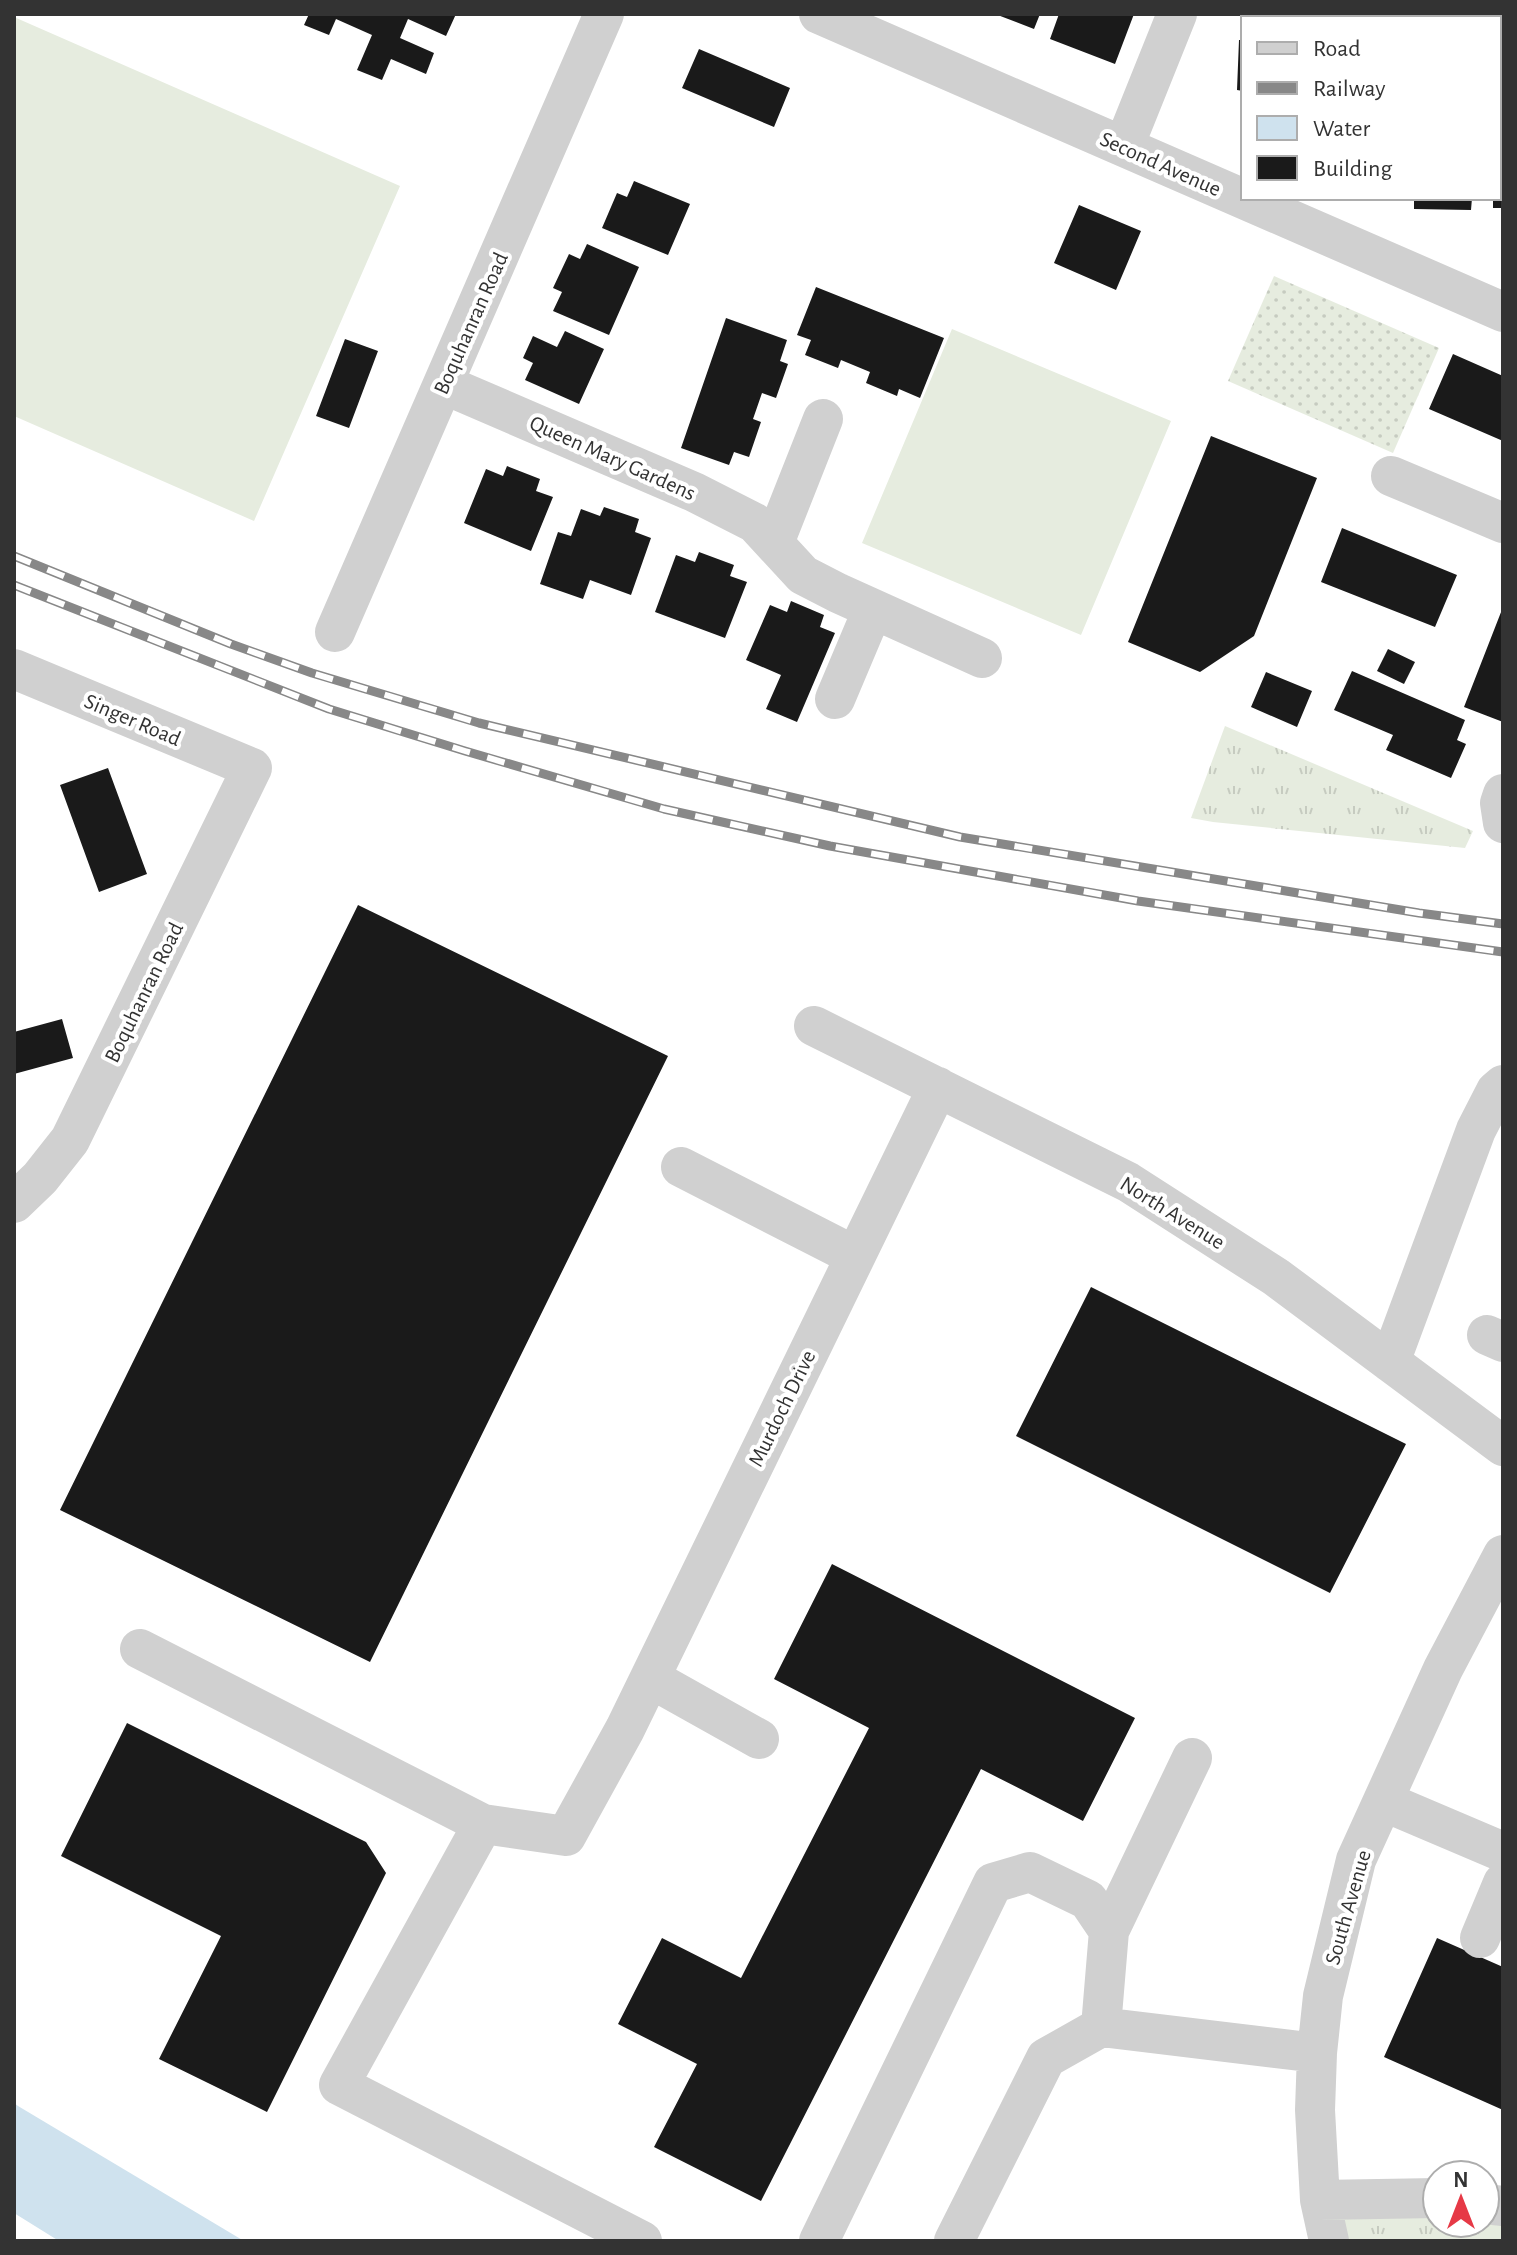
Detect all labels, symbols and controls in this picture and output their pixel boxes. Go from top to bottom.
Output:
legend [1241,16,1501,200]
text: Road [1313,37,1361,61]
text: Railway [1313,77,1385,101]
text: Water [1313,117,1371,141]
street label: Second Avenue [1097,127,1224,200]
text: Building [1313,157,1392,181]
street label: Boquhanran Road [430,249,512,398]
street label: Queen Mary Gardens [526,411,699,504]
street label: Singer Road [81,690,184,750]
street label: Boquhanran Road [100,919,187,1066]
street label: North Avenue [1116,1172,1229,1254]
street label: Murdoch Drive [744,1347,820,1470]
street label: South Avenue [1321,1847,1375,1967]
north arrow [1421,2159,1501,2239]
text: N [1453,2169,1469,2191]

